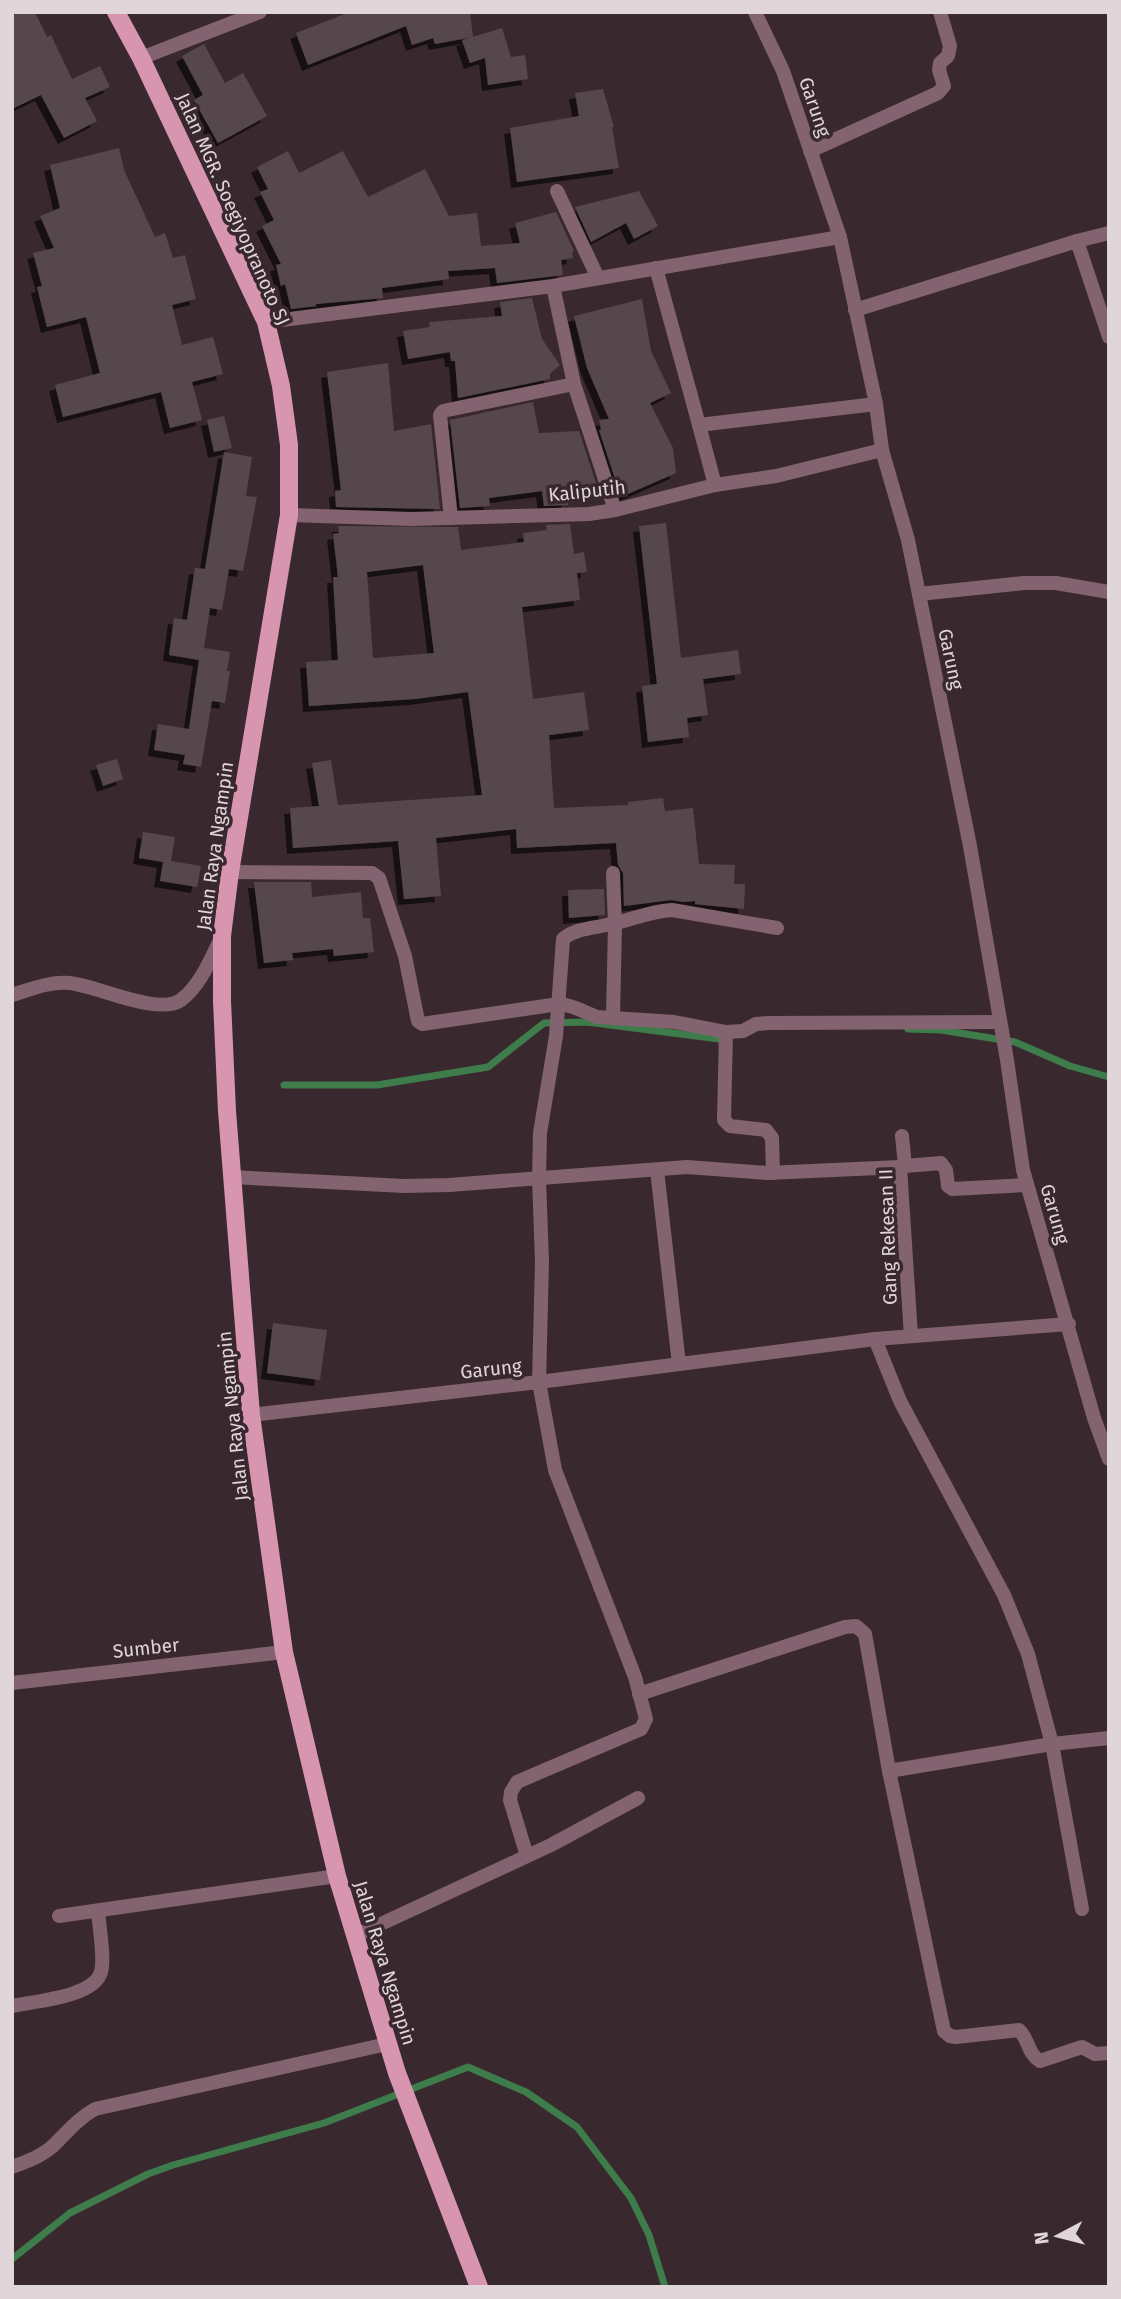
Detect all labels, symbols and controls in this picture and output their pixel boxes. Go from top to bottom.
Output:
street label: Garung [794,74,836,140]
street label: Jalan MGR. Soegiyopranoto SJ [171,89,295,329]
street label: Kaliputih [547,475,627,507]
street label: Garung [933,626,969,692]
street label: Jalan Raya Ngampin [192,760,238,932]
street label: Gang Rekesan II [874,1169,902,1305]
street label: Garung [1035,1181,1075,1247]
street label: Jalan Raya Ngampin [213,1330,253,1502]
street label: Garung [459,1354,523,1384]
street label: Sumber [112,1633,181,1663]
street label: Jalan Raya Ngampin [349,1878,421,2048]
north arrow [1023,2201,1093,2271]
text: N [1029,2230,1054,2246]

